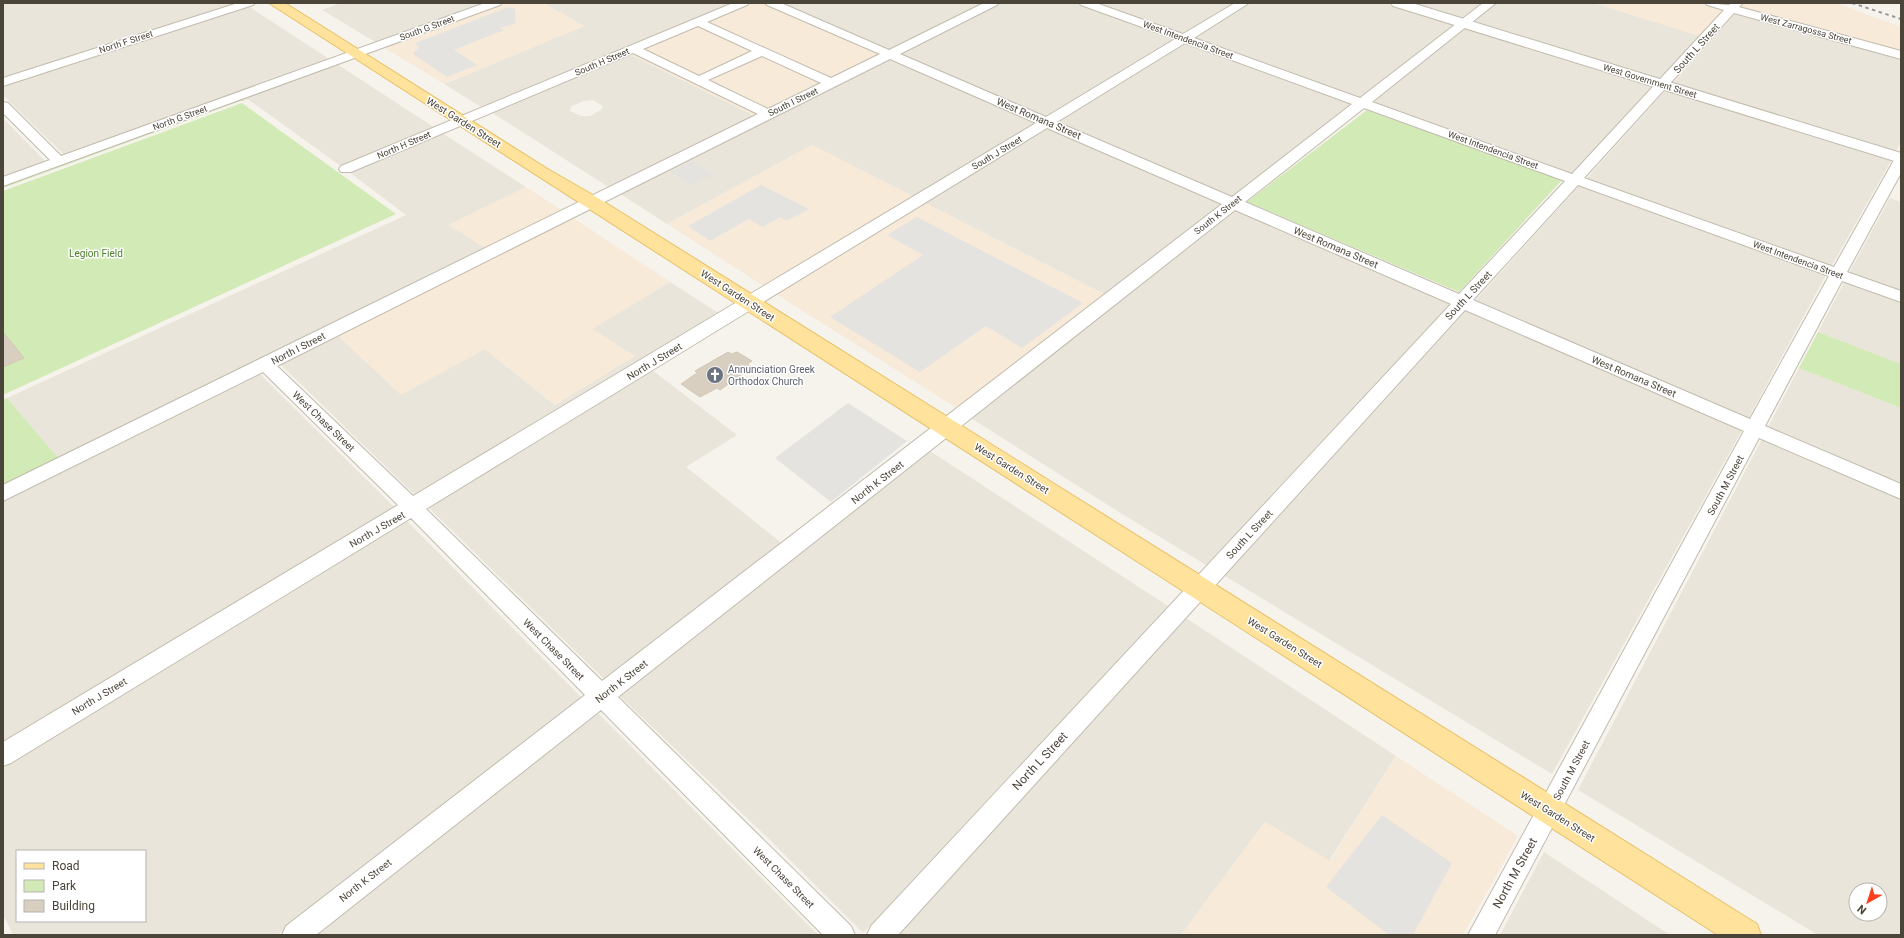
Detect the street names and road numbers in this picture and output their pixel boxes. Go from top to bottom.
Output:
street label: West Zarragossa Street [1759,12,1853,46]
street label: South G Street [398,13,456,43]
street label: West Intendencia Street [1142,19,1234,61]
street label: South L Street [1671,21,1721,75]
street label: North F Street [98,29,154,55]
street label: South H Street [573,46,631,78]
street label: West Government Street [1602,62,1698,100]
street label: South I Street [767,86,820,118]
street label: West Garden Street [424,95,503,150]
street label: West Romana Street [995,96,1083,141]
street label: North G Street [151,104,209,132]
street label: North H Street [376,129,432,161]
street label: West Intendencia Street [1447,129,1539,171]
street label: South J Street [970,134,1024,172]
street label: South K Street [1192,193,1244,237]
street label: West Romana Street [1292,225,1380,270]
street label: West Intendencia Street [1752,239,1844,281]
street label: West Garden Street [699,267,777,323]
street label: South L Street [1443,269,1494,322]
street label: North I Street [269,330,327,367]
street label: North J Street [625,341,684,382]
street label: West Romana Street [1590,354,1678,399]
street label: West Chase Street [290,389,357,454]
street label: West Garden Street [972,441,1051,496]
street label: South M Street [1705,454,1746,517]
street label: North K Street [849,459,905,506]
street label: South L Street [1224,508,1275,561]
street label: North J Street [348,509,407,550]
street label: West Garden Street [1245,615,1324,670]
street label: West Chase Street [521,617,586,682]
street label: North K Street [593,658,649,705]
street label: North J Street [70,676,129,717]
street label: North L Street [1010,729,1071,793]
street label: South M Street [1551,739,1592,802]
street label: West Garden Street [1518,789,1597,844]
street label: North M Street [1490,835,1540,911]
street label: West Chase Street [751,845,816,910]
street label: North K Street [337,857,393,904]

